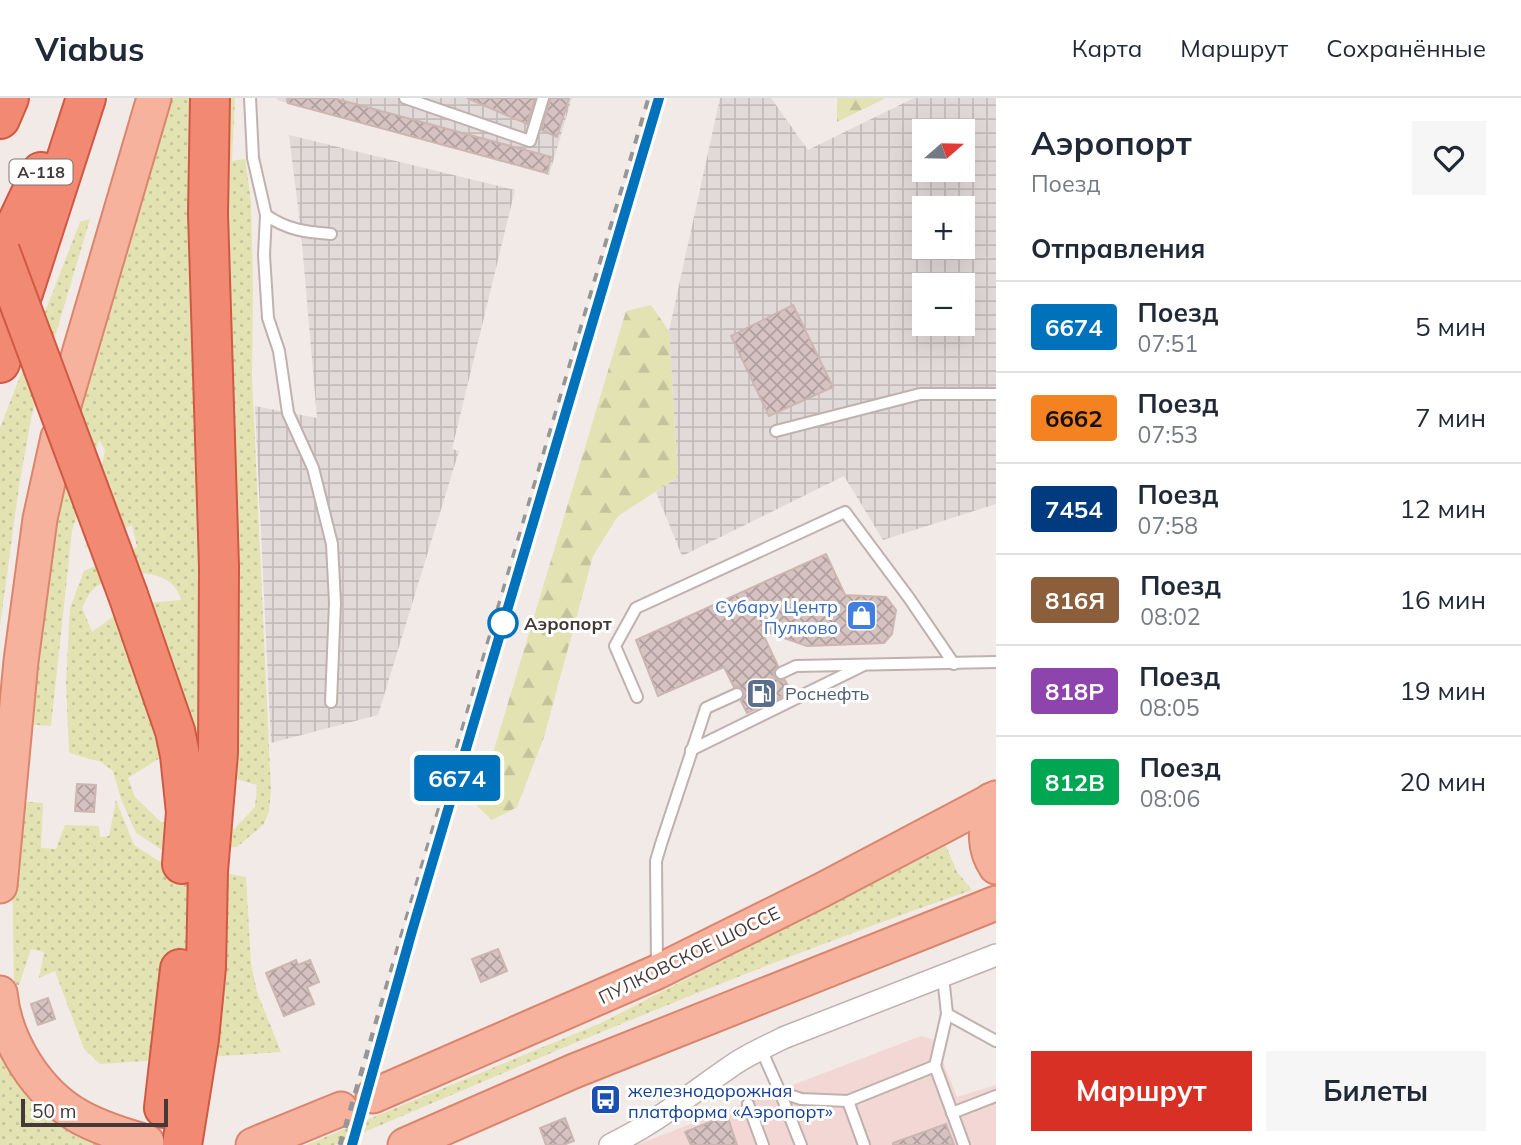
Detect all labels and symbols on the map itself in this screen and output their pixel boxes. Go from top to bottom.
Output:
north arrow [912,119,975,182]
road number: А-118 [9,159,72,184]
place label: Субару Центр Пулково [715,595,838,639]
shop icon: Субару Центр Пулково [844,599,878,633]
marker: Аэропорт [488,608,518,638]
place label: Аэропорт [524,612,612,635]
fuel station icon: Роснефть [745,676,779,710]
place label: Роснефть [785,682,870,705]
line badge: 6674 [408,755,506,801]
street label: ПУЛКОВСКОЕ ШОССЕ [595,901,783,1009]
place label: железнодорожная платформа «Аэропорт» [628,1079,833,1123]
bus stop icon: железнодорожная платформа «Аэропорт» [588,1083,622,1117]
scale bar [21,1096,168,1128]

